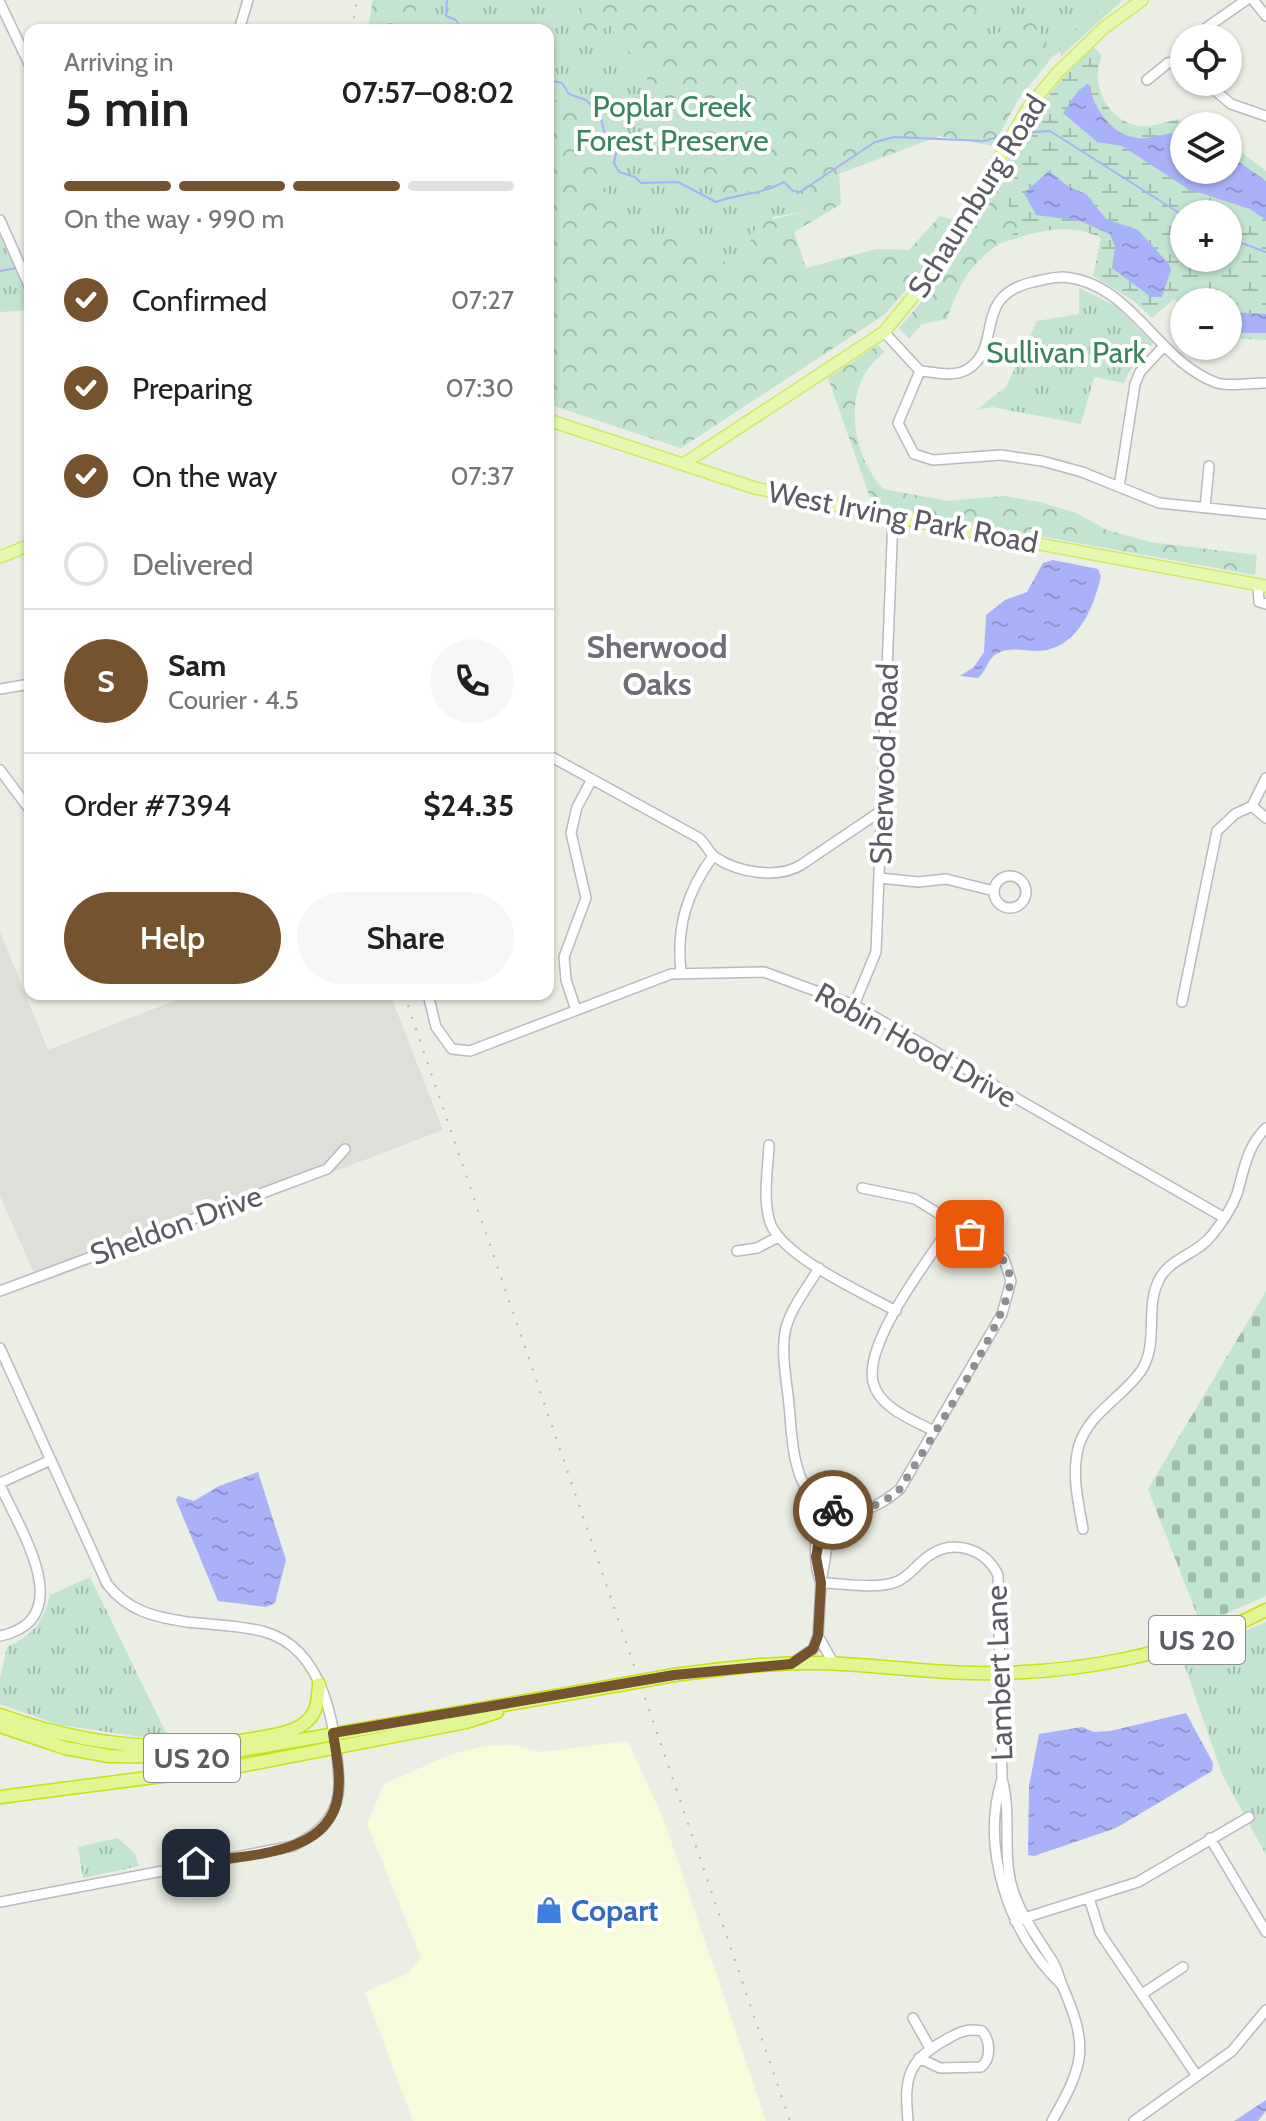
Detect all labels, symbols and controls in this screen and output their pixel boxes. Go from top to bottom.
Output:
map controls [1170,24,1242,360]
button: locate [1170,24,1242,96]
text: Arriving in [64,46,174,78]
text: 07:57–08:02 [341,74,514,111]
text: 5 min [64,76,190,139]
park label: Poplar Creek Forest Preserve [575,88,769,159]
street label: Schaumburg Road [900,88,1054,304]
button: layers [1170,112,1242,184]
button: + [1170,200,1242,272]
text: On the way · 990 m [64,203,284,235]
icon: check [64,278,108,322]
text: Confirmed [132,282,267,319]
text: 07:27 [451,284,514,316]
button: − [1170,288,1242,360]
park label: Sullivan Park [986,334,1147,371]
icon: check [64,366,108,410]
text: Preparing [132,370,252,407]
text: 07:30 [445,372,514,404]
icon: check [64,454,108,498]
text: On the way [132,458,277,495]
text: 07:37 [451,460,514,492]
street label: West Irving Park Road [765,473,1041,561]
text: Delivered [132,546,253,583]
district label: Sherwood Oaks [587,627,727,703]
button: phone [430,639,514,723]
text: Sam [168,647,226,684]
text: S [97,663,115,700]
street label: Sherwood Road [862,663,906,865]
text: Courier · 4.5 [168,684,299,716]
text: Order #7394 [64,787,231,824]
text: $24.35 [423,787,514,824]
button: Help [64,892,281,984]
button: Share [297,892,514,984]
street label: Robin Hood Drive [809,974,1023,1116]
street label: Sheldon Drive [85,1177,267,1273]
pin [936,1200,1004,1268]
icon: bag [948,1212,992,1256]
courier [793,1470,873,1550]
icon: bike [811,1488,855,1532]
street label: Lambert Lane [977,1585,1021,1761]
road number: US 20 [1149,1616,1245,1664]
road number: US 20 [144,1734,240,1782]
pin [162,1829,230,1897]
icon: home [174,1841,218,1885]
place label: Copart [571,1892,658,1929]
shop icon: Copart [534,1895,564,1925]

